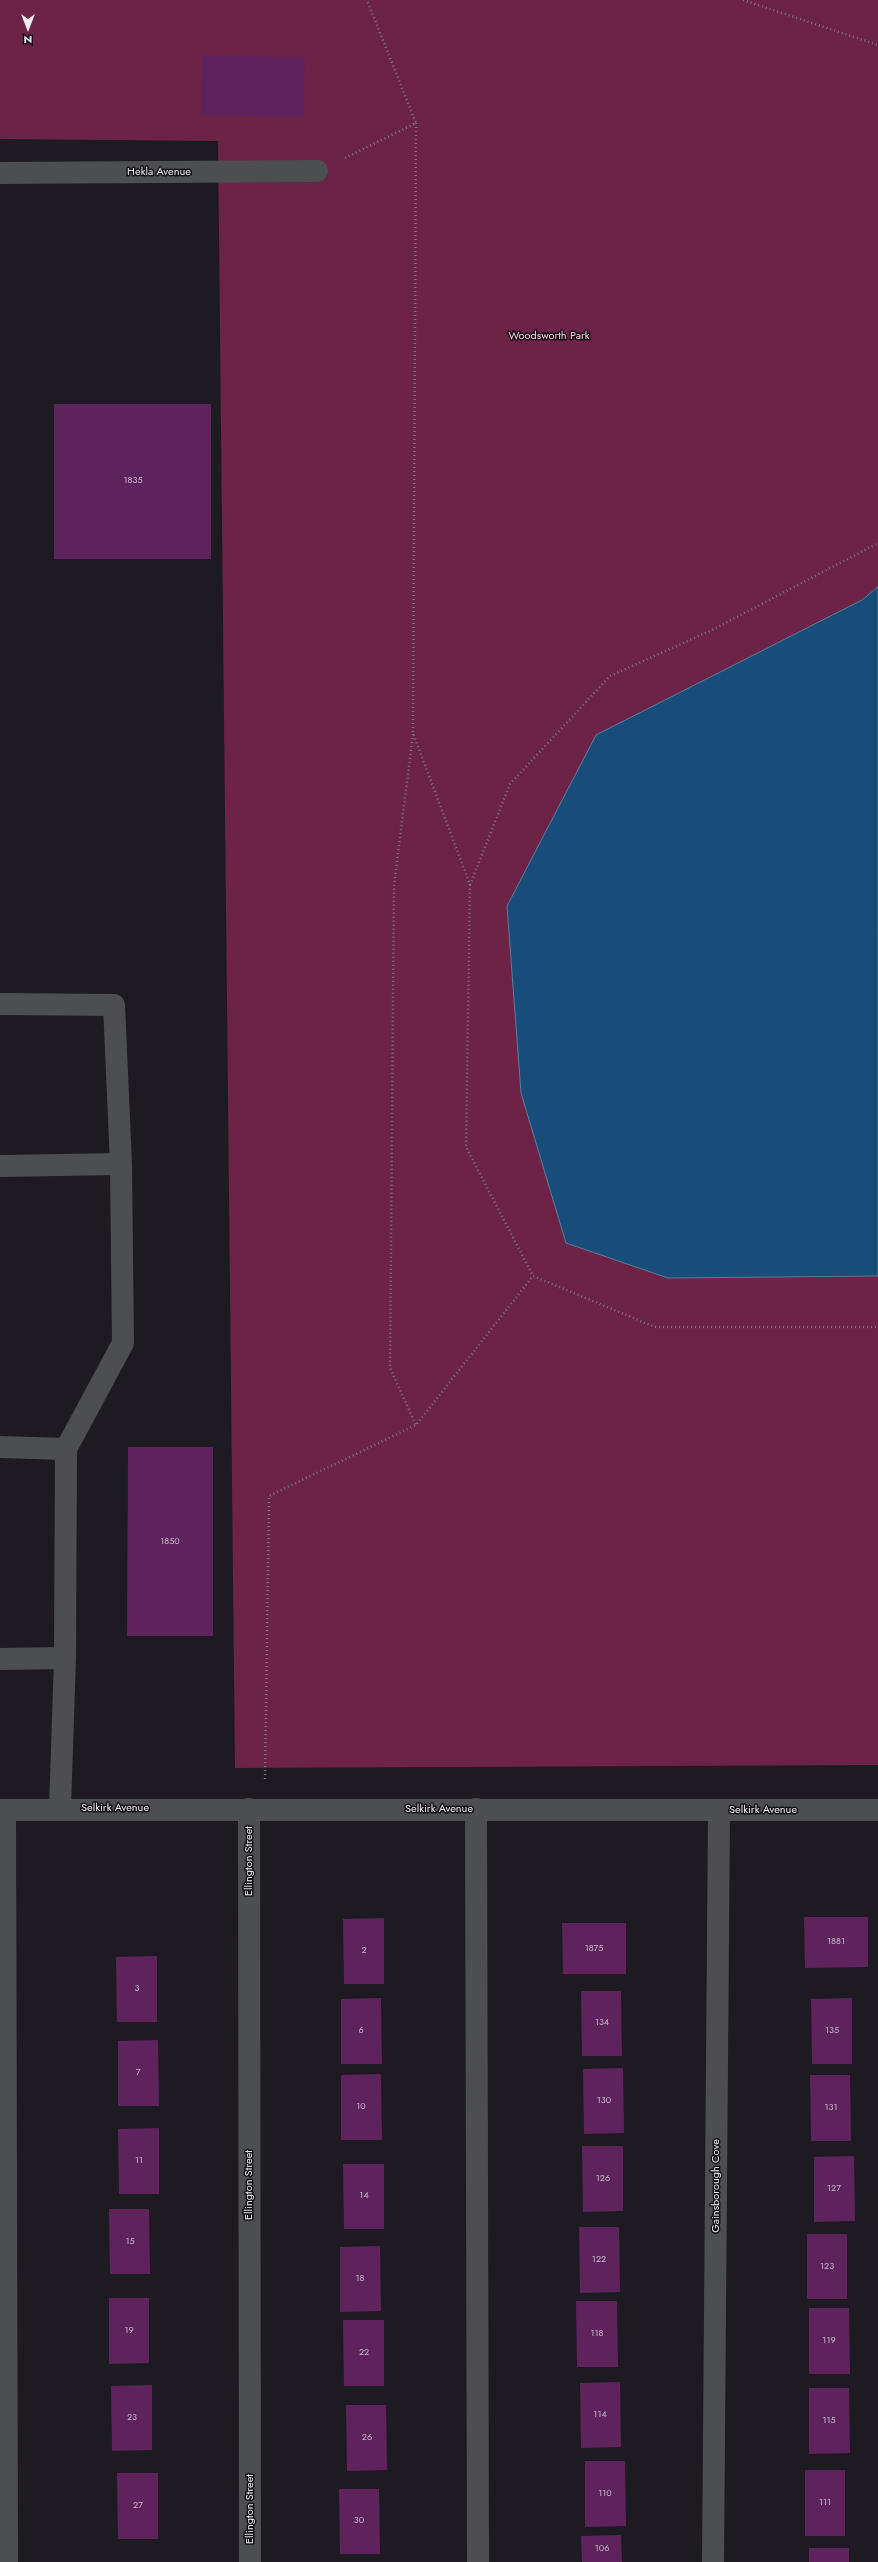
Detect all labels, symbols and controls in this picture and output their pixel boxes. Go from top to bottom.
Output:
north arrow [8,8,48,48]
text: N [24,32,32,48]
street label: Hekla Avenue [127,165,191,179]
park label: Woodsworth Park [508,329,590,343]
house number: 1835 [124,476,142,486]
house number: 1850 [160,1537,180,1547]
street label: Selkirk Avenue [81,1801,149,1815]
street label: Selkirk Avenue [405,1802,473,1816]
street label: Selkirk Avenue [729,1803,797,1817]
street label: Ellington Street [242,1826,256,1896]
house number: 1881 [827,1937,845,1947]
house number: 1875 [585,1944,603,1954]
house number: 2 [361,1946,367,1956]
house number: 3 [135,1984,139,1994]
house number: 134 [595,2018,609,2028]
house number: 6 [358,2026,364,2036]
house number: 135 [825,2026,839,2036]
house number: 7 [136,2068,140,2078]
house number: 130 [597,2096,611,2106]
house number: 10 [356,2102,366,2112]
house number: 131 [824,2103,838,2113]
street label: Gainsborough Cove [709,2139,723,2233]
street label: Ellington Street [242,2150,256,2220]
house number: 11 [135,2156,143,2166]
house number: 126 [596,2174,610,2184]
house number: 127 [827,2184,841,2194]
house number: 14 [359,2191,369,2201]
house number: 15 [125,2237,135,2247]
house number: 122 [592,2255,606,2265]
house number: 123 [820,2262,834,2272]
house number: 18 [356,2274,364,2284]
house number: 19 [124,2326,134,2336]
house number: 118 [590,2329,604,2339]
house number: 119 [822,2336,836,2346]
house number: 22 [359,2348,369,2358]
house number: 114 [593,2410,607,2420]
house number: 23 [127,2413,137,2423]
house number: 115 [822,2416,836,2426]
house number: 26 [362,2433,372,2443]
street label: Ellington Street [243,2474,257,2544]
house number: 110 [598,2489,612,2499]
house number: 111 [819,2498,831,2508]
house number: 27 [133,2501,143,2511]
house number: 30 [354,2516,364,2526]
house number: 106 [595,2544,609,2554]

